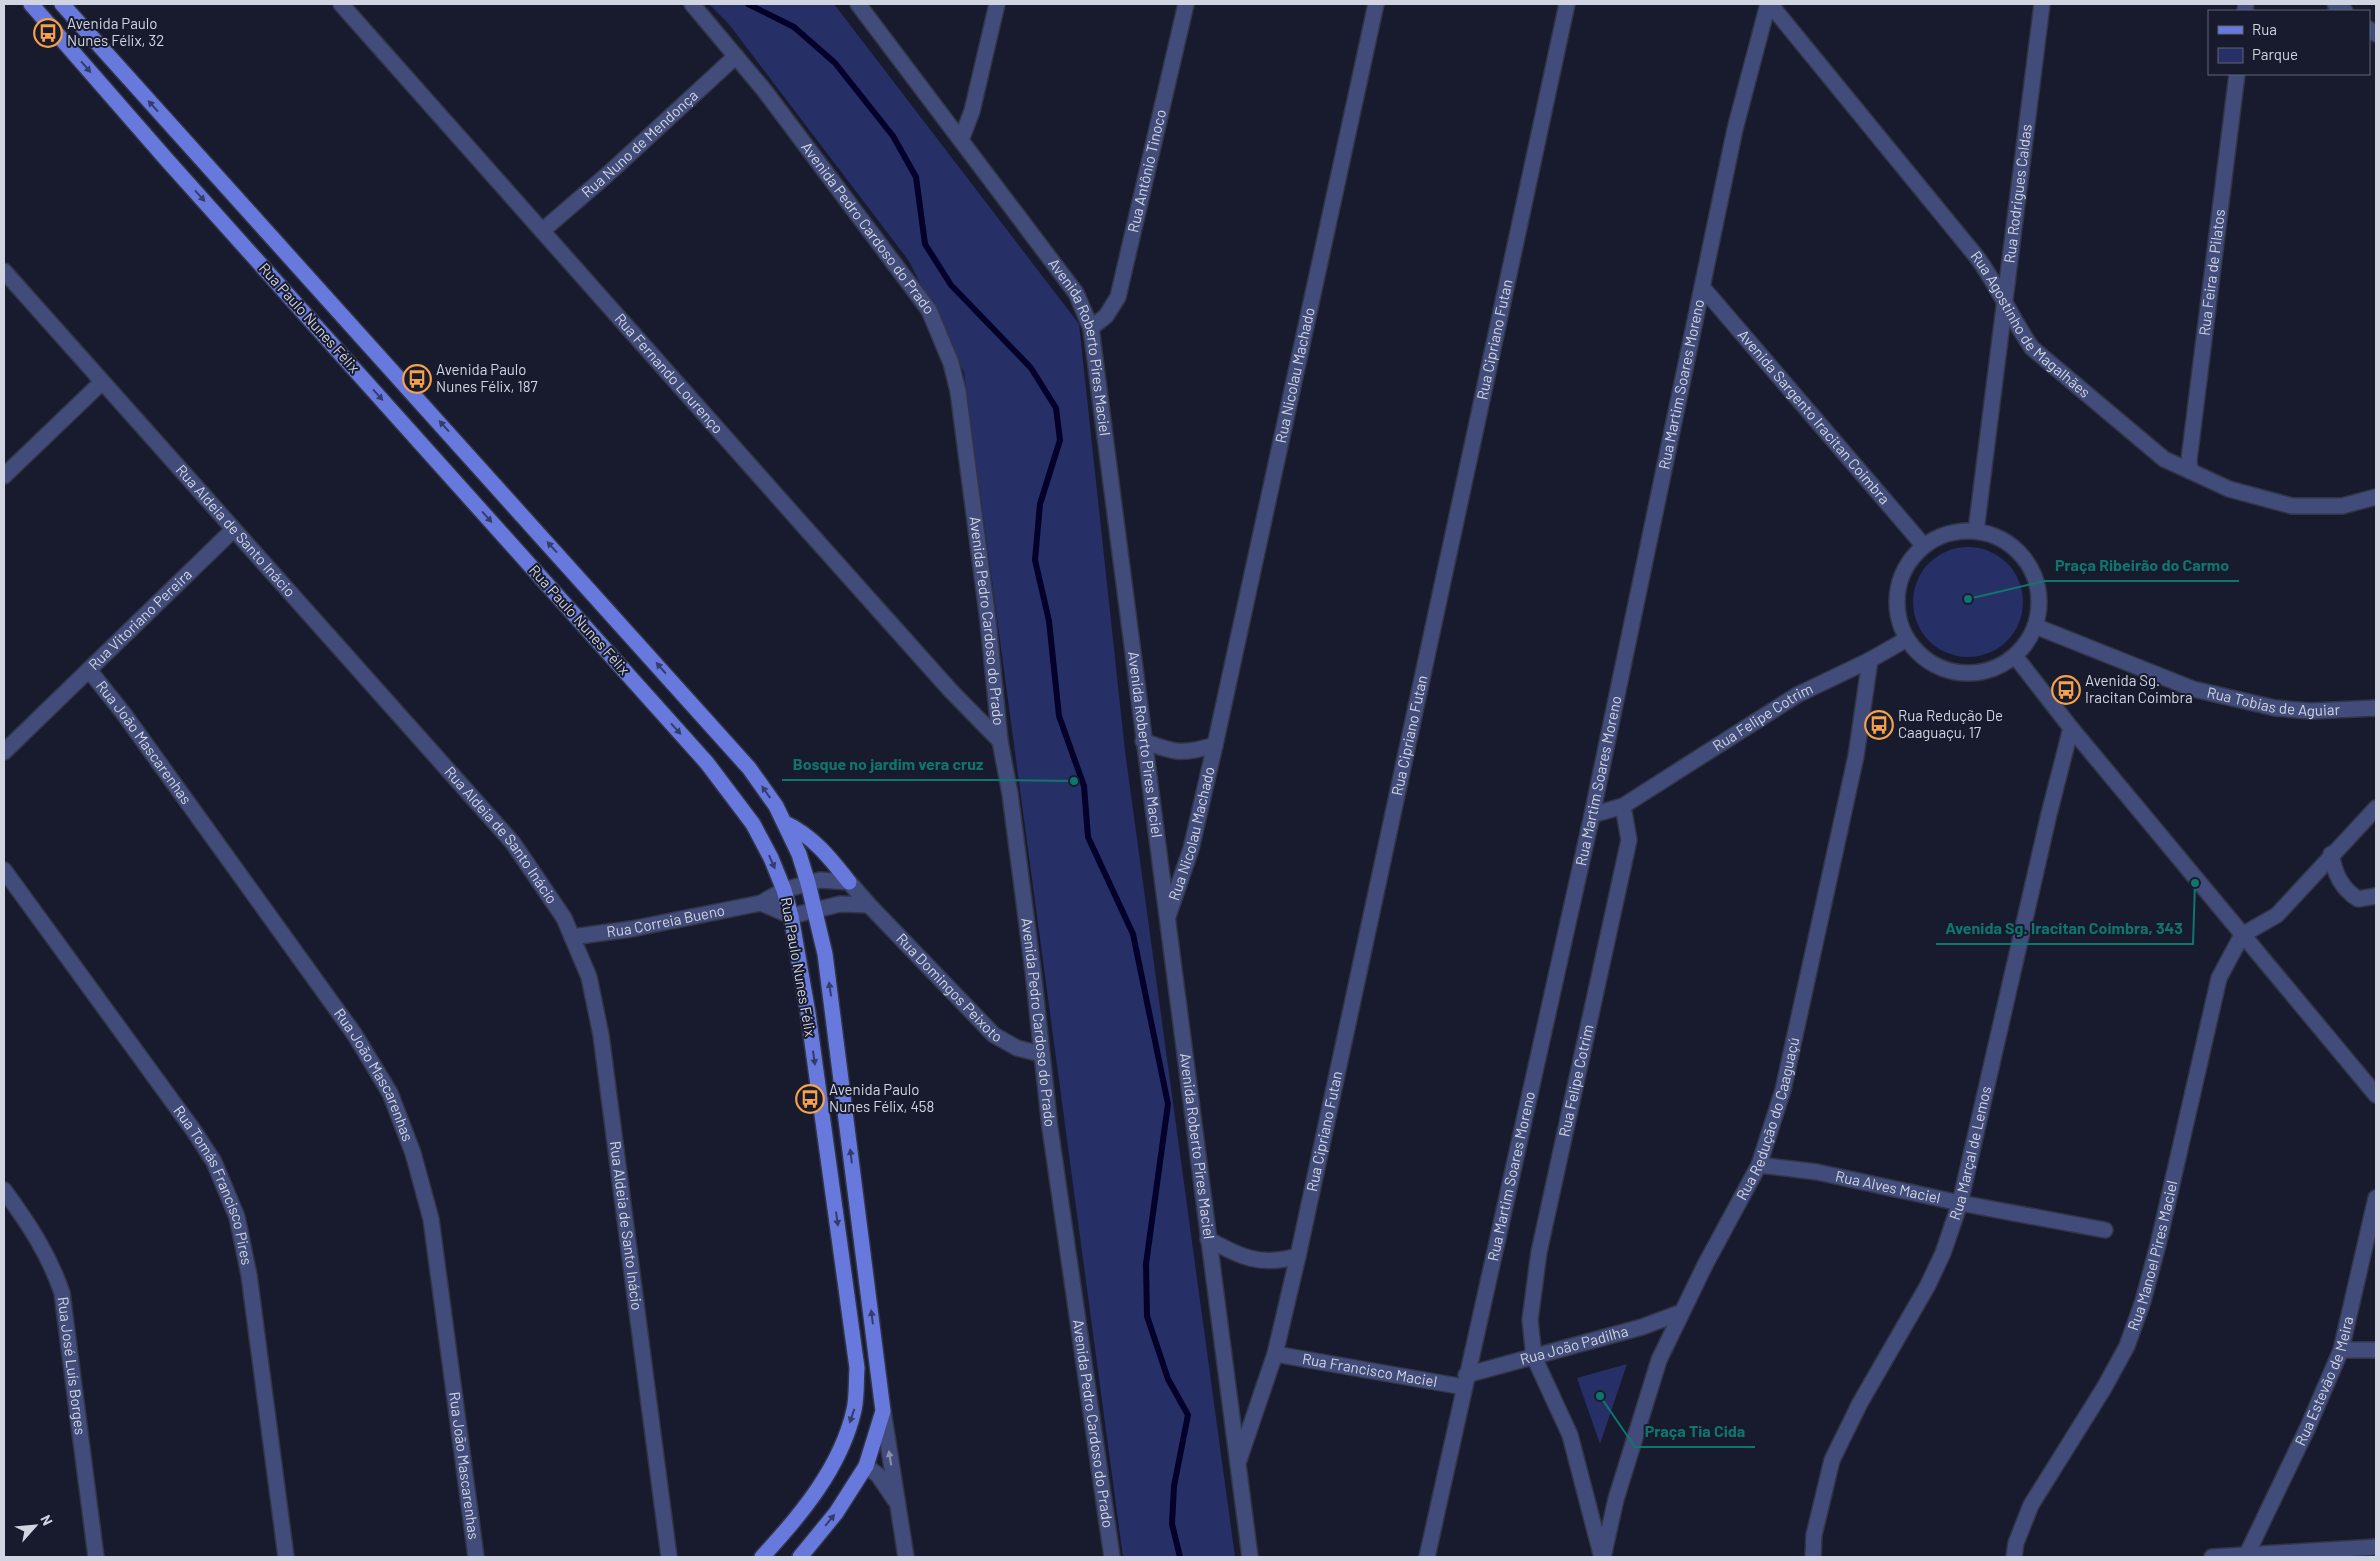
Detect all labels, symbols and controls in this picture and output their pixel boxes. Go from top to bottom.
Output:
legend [2208,10,2370,75]
place label: Avenida Paulo Nunes Félix, 32 [67,14,164,49]
bus stop icon: Avenida Paulo Nunes Félix, 32 [33,18,63,48]
text: Rua [2252,20,2277,38]
text: Parque [2252,45,2298,63]
one-way arrow [80,60,91,73]
street label: Rua Nuno de Mendonça [577,86,701,201]
one-way arrow [147,101,159,113]
street label: Rua Antônio Tinoco [1123,107,1169,234]
street label: Rua Rodrigues Caldas [2000,123,2035,264]
street label: Avenida Pedro Cardoso do Prado [798,138,939,317]
one-way arrow [194,190,206,202]
street label: Rua Feira de Pilatos [2195,208,2228,337]
street label: Rua Agostinho de Magalhães [1967,247,2094,401]
street label: Avenida Roberto Pires Maciel [1045,254,1115,437]
street label: Rua Paulo Nunes Félix [256,259,364,376]
street label: Rua Cipriano Futan [1472,277,1516,401]
street label: Rua Martim Soares Moreno [1654,297,1707,471]
street label: Rua Nicolau Machado [1271,305,1318,445]
street label: Rua Fernando Lourenço [611,309,727,437]
street label: Avenida Sargento Iracitan Coimbra [1735,325,1894,508]
place label: Avenida Paulo Nunes Félix, 187 [436,360,538,395]
bus stop icon: Avenida Paulo Nunes Félix, 187 [402,364,432,394]
one-way arrow [372,389,384,401]
one-way arrow [438,420,449,433]
street label: Rua Aldeia de Santo Inácio [173,461,300,600]
one-way arrow [481,510,492,523]
street label: Avenida Pedro Cardoso do Prado [966,515,1008,726]
one-way arrow [547,541,558,553]
callout: Praça Ribeirão do Carmo [2045,550,2239,581]
text: Praça Ribeirão do Carmo [2055,555,2229,574]
street label: Rua Paulo Nunes Félix [526,561,634,678]
street label: Rua Vitoriano Pereira [84,565,195,673]
street label: Avenida Roberto Pires Maciel [1125,650,1167,839]
one-way arrow [655,662,667,674]
place label: Avenida Sg. Iracitan Coimbra [2085,671,2193,706]
street label: Rua Cipriano Futan [1387,673,1431,797]
bus stop icon: Avenida Sg. Iracitan Coimbra [2051,675,2081,705]
street label: Rua João Mascarenhas [93,677,196,807]
street label: Rua Felipe Cotrim [1709,679,1815,754]
street label: Rua Tobias de Aguiar [2205,683,2341,719]
street label: Rua Martim Soares Moreno [1571,694,1625,867]
place label: Rua Redução De Caaguaçu, 17 [1898,706,2003,741]
bus stop icon: Rua Redução De Caaguaçu, 17 [1864,710,1894,740]
one-way arrow [671,723,682,736]
callout: Bosque no jardim vera cruz [782,749,993,780]
text: Bosque no jardim vera cruz [793,754,983,773]
street label: Rua Aldeia de Santo Inácio [441,762,562,907]
street label: Rua Nicolau Machado [1164,765,1218,903]
one-way arrow [761,785,771,799]
one-way arrow [769,855,777,869]
street label: Rua Paulo Nunes Félix [778,896,820,1038]
street label: Rua Correia Bueno [605,900,726,940]
callout: Avenida Sg. Iracitan Coimbra, 343 [1936,913,2193,944]
street label: Avenida Pedro Cardoso do Prado [1018,917,1060,1128]
text: Avenida Sg. Iracitan Coimbra, 343 [1945,918,2183,937]
street label: Rua Domingos Peixoto [893,929,1006,1046]
one-way arrow [826,981,834,997]
street label: Rua João Mascarenhas [331,1005,418,1144]
street label: Rua Felipe Cotrim [1554,1023,1596,1138]
street label: Rua Redução do Caaguaçú [1732,1035,1802,1203]
one-way arrow [811,1050,819,1066]
street label: Avenida Roberto Pires Maciel [1177,1052,1219,1240]
street label: Rua Cipriano Futan [1302,1069,1345,1193]
place label: Avenida Paulo Nunes Félix, 458 [829,1080,934,1115]
bus stop icon: Avenida Paulo Nunes Félix, 458 [795,1084,825,1114]
street label: Rua Marçal de Lemos [1945,1084,1994,1222]
street label: Rua Martim Soares Moreno [1483,1090,1538,1263]
street label: Rua Tomás Francisco Pires [170,1102,257,1266]
street label: Rua Aldeia de Santo Inácio [607,1140,647,1311]
one-way arrow [847,1147,855,1163]
street label: Rua Alves Maciel [1834,1166,1942,1207]
street label: Rua Manoel Pires Maciel [2123,1179,2180,1333]
one-way arrow [833,1211,841,1227]
street label: Rua José Luís Borges [55,1296,90,1436]
one-way arrow [868,1309,876,1325]
street label: Rua Estevão de Meira [2290,1314,2356,1448]
street label: Avenida Pedro Cardoso do Prado [1070,1318,1118,1529]
street label: Rua João Padilha [1518,1321,1630,1368]
street label: Rua Francisco Maciel [1301,1349,1439,1390]
street label: Rua João Mascarenhas [446,1391,484,1541]
one-way arrow [848,1409,855,1424]
callout: Praça Tia Cida [1635,1416,1755,1447]
text: Praça Tia Cida [1645,1421,1745,1440]
one-way arrow [886,1450,894,1466]
north arrow [10,1501,60,1551]
text: N [37,1512,57,1528]
one-way arrow [825,1513,836,1526]

